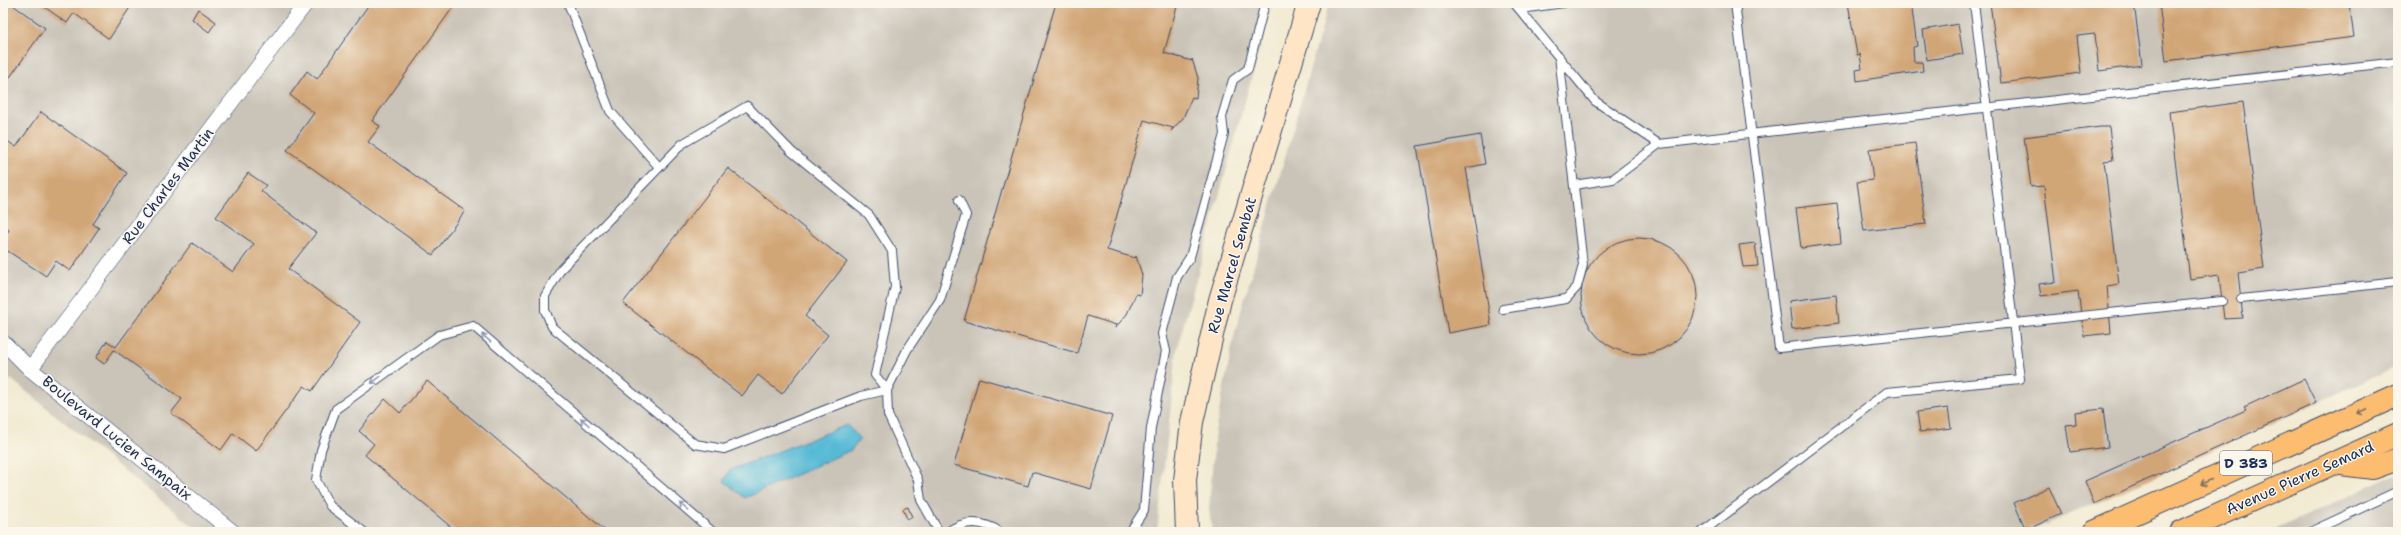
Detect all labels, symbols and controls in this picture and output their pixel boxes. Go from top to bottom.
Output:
street label: Rue Charles Martin [118,124,218,248]
street label: Rue Marcel Sembat [1203,194,1261,336]
one-way arrow [481,333,492,342]
street label: Boulevard Lucien Sampaix [38,371,196,505]
one-way arrow [371,376,382,384]
one-way arrow [2357,408,2369,415]
one-way arrow [580,418,590,427]
street label: Avenue Pierre Semard [2223,436,2377,520]
road number: D 383 [2220,451,2272,475]
one-way arrow [2200,478,2212,486]
one-way arrow [679,502,689,511]

